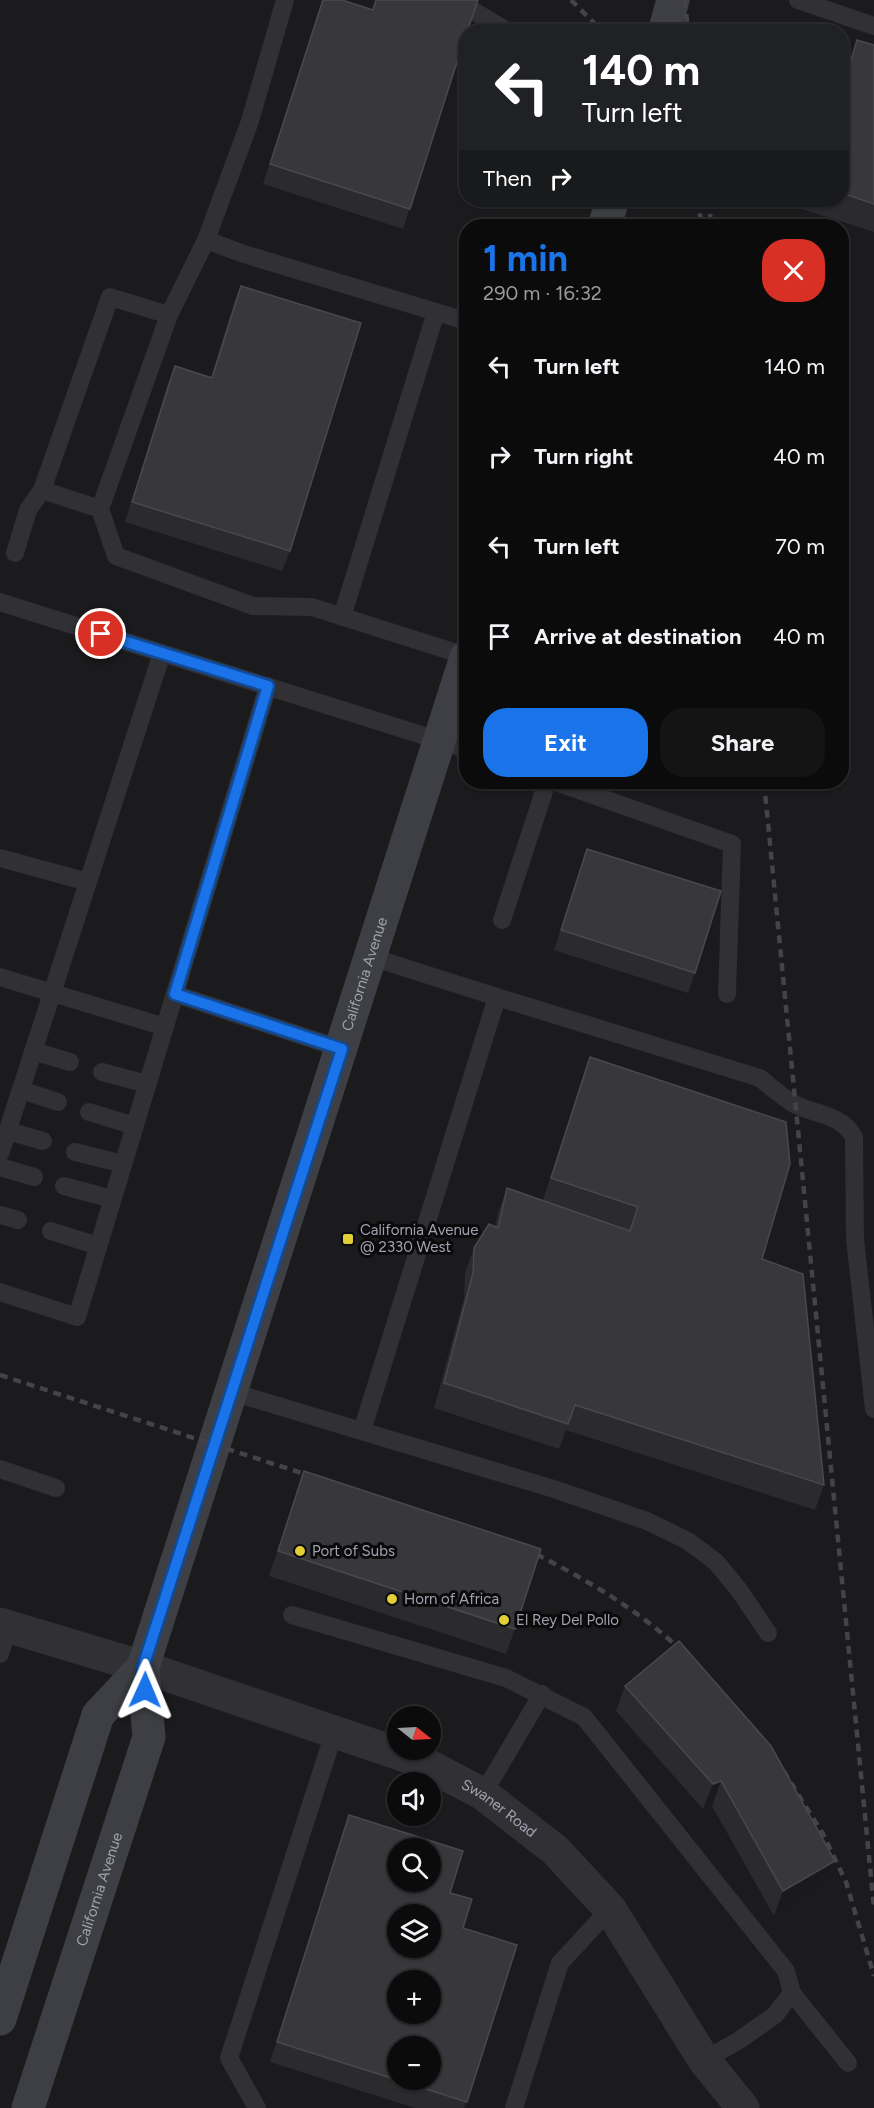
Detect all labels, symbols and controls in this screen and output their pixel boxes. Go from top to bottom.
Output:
text: 140 m [582,45,700,96]
icon: left [483,48,561,126]
text: Turn left [582,96,682,129]
icon: right [544,162,577,195]
text: Then [483,165,532,192]
text: 1 min [483,237,568,280]
button: close [762,239,825,302]
text: 290 m · 16:32 [483,281,602,305]
icon: left [483,350,516,383]
text: Turn left [534,353,620,380]
text: 140 m [764,353,825,380]
icon: right [483,440,516,473]
text: Turn right [534,443,633,470]
text: 40 m [773,443,825,470]
icon: left [483,530,516,563]
text: Turn left [534,533,620,560]
text: 70 m [775,533,825,560]
pin [75,608,126,659]
icon: arrive [84,617,117,650]
icon: arrive [483,620,516,653]
text: Arrive at destination [534,623,742,650]
text: 40 m [773,623,825,650]
button: Exit [483,708,648,777]
button: Share [660,708,825,777]
street label: California Avenue [338,915,391,1033]
place label: California Avenue @ 2330 West [360,1221,478,1256]
marker: California Avenue @ 2330 West [341,1232,355,1246]
place label: Port of Subs [312,1542,395,1560]
marker: Port of Subs [293,1544,307,1558]
place label: Horn of Africa [404,1590,499,1608]
marker: Horn of Africa [385,1592,399,1606]
place label: El Rey Del Pollo [516,1611,619,1629]
marker: El Rey Del Pollo [497,1613,511,1627]
position arrow [113,1658,177,1722]
north arrow [387,1706,441,1760]
map controls [387,1706,441,2090]
button: sound [387,1772,441,1826]
street label: Swaner Road [458,1775,540,1841]
street label: California Avenue [72,1830,126,1948]
button: search [387,1838,441,1892]
button: layers [387,1904,441,1958]
button: + [387,1970,441,2024]
button: − [387,2036,441,2090]

